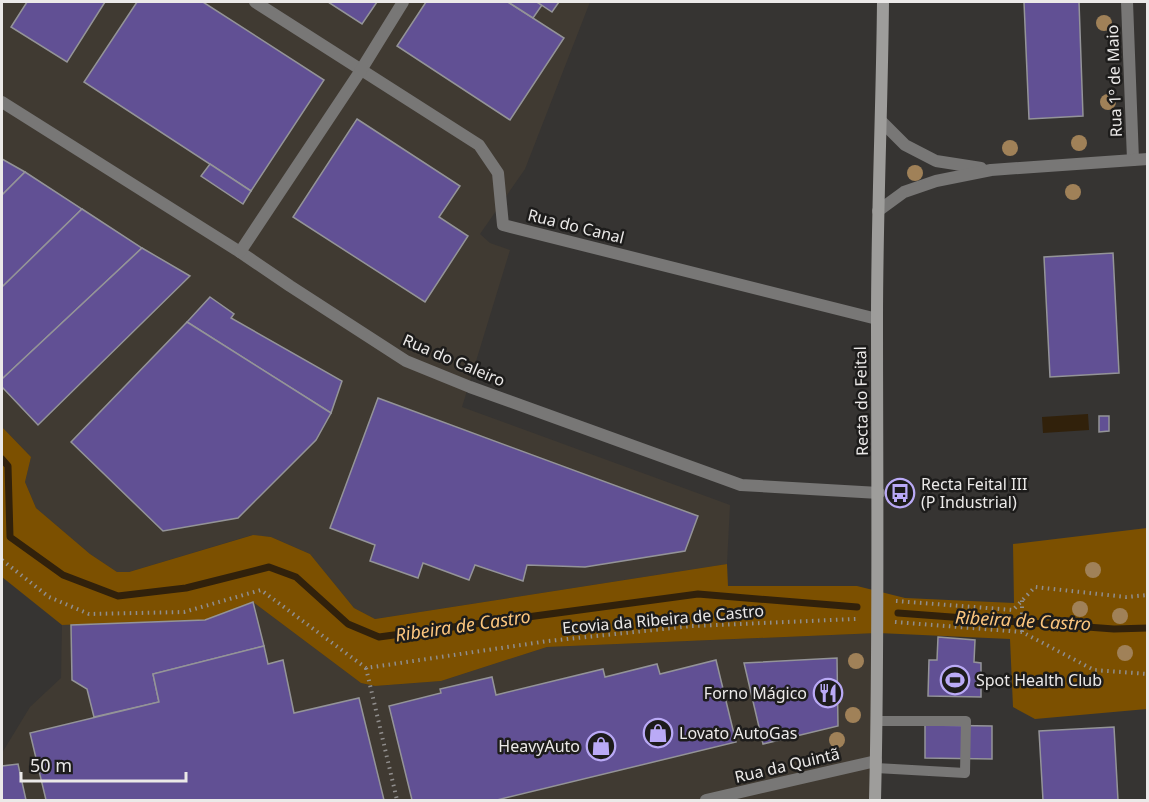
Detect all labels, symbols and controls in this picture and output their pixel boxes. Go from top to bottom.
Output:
street label: Rua 1º de Maio [1101,24,1127,138]
street label: Rua do Canal [525,203,627,249]
street label: Rua do Caleiro [400,329,508,391]
street label: Recta do Feital [849,346,873,456]
place label: Recta Feital III (P Industrial) [921,473,1027,513]
bus stop icon: Recta Feital III (P Industrial) [884,477,916,509]
street label: Ecovia da Ribeira de Castro [561,599,765,639]
water label: Ribeira de Castro [394,604,532,646]
water label: Ribeira de Castro [954,604,1092,636]
sports icon: Spot Health Club [939,664,971,696]
place label: Spot Health Club [976,669,1102,691]
restaurant icon: Forno Mágico [812,677,844,709]
place label: Forno Mágico [704,682,807,704]
shop icon: Lovato AutoGas [642,717,674,749]
place label: Lovato AutoGas [679,722,797,744]
shop icon: HeavyAuto [585,730,617,762]
place label: HeavyAuto [498,735,580,757]
street label: Rua da Quintã [732,742,842,788]
scale bar [21,745,186,783]
text: 50 m [30,753,72,777]

